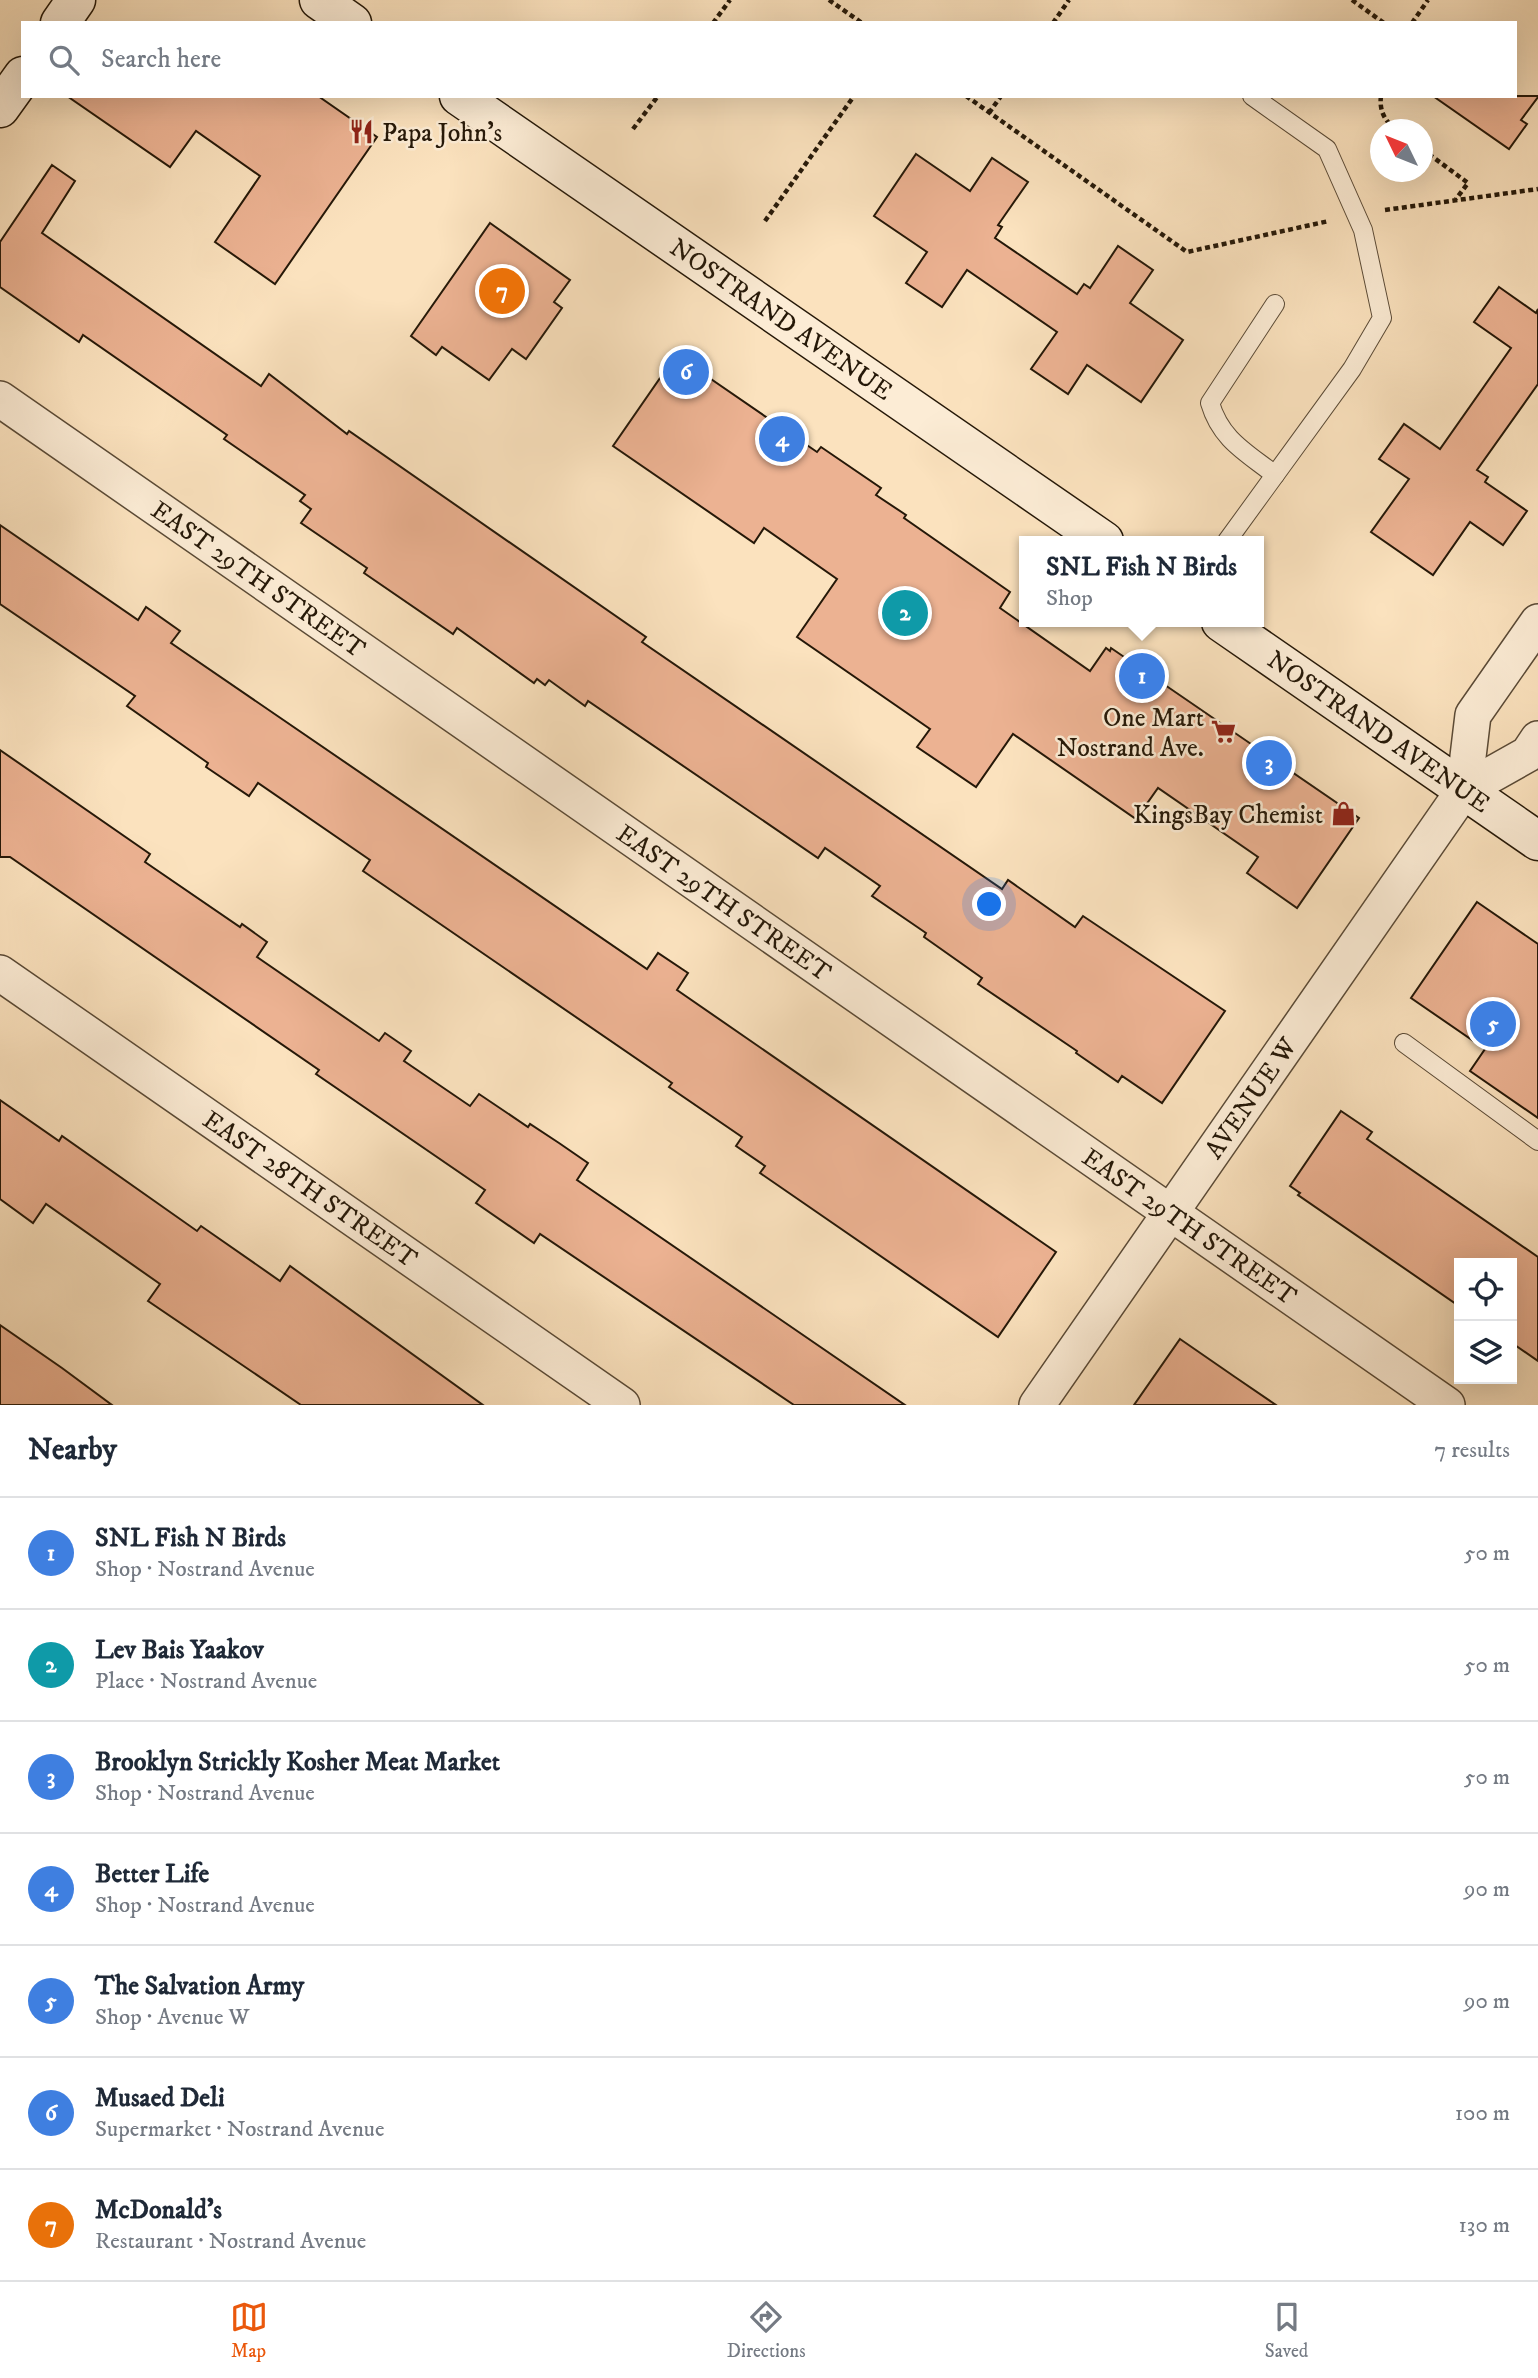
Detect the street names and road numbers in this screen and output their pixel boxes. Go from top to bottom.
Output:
street label: NOSTRAND AVENUE [663,231,899,408]
street label: EAST 29TH STREET [144,494,372,666]
street label: NOSTRAND AVENUE [1260,644,1496,821]
street label: EAST 29TH STREET [610,818,837,990]
street label: AVENUE W [1198,1031,1306,1166]
street label: EAST 28TH STREET [196,1104,424,1276]
street label: EAST 29TH STREET [1075,1141,1303,1314]

